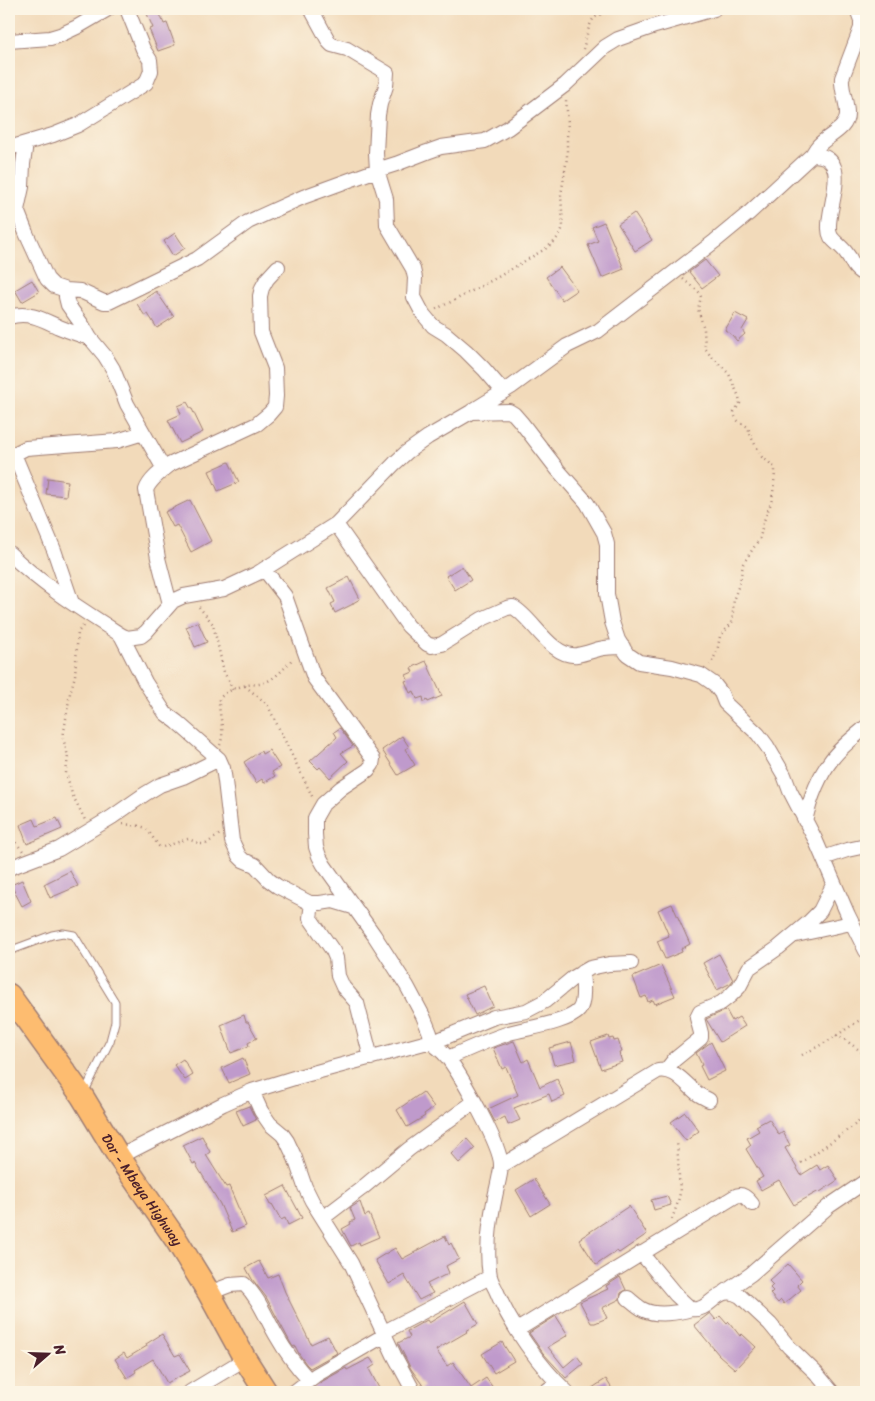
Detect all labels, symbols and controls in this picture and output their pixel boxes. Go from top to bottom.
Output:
street label: Dar - Mbeya Highway [95,1129,190,1252]
north arrow [22,1328,72,1378]
text: N [46,1340,73,1359]

